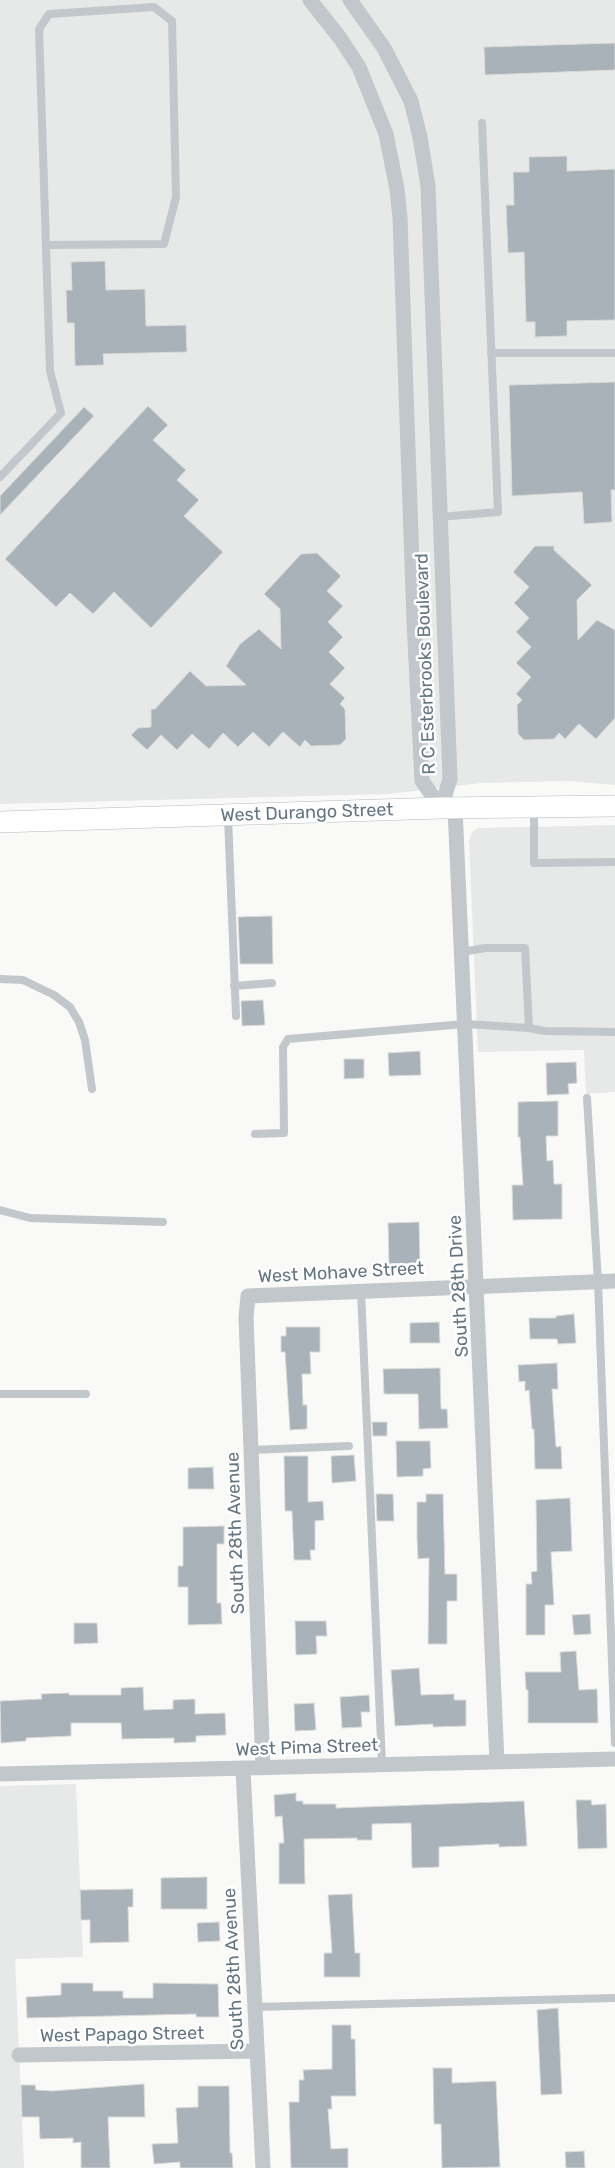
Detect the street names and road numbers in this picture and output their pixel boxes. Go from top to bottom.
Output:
street label: R C Esterbrooks Boulevard [411,553,441,775]
street label: West Durango Street [220,799,394,827]
street label: South 28th Drive [444,1214,474,1358]
street label: West Mohave Street [257,1258,425,1288]
street label: South 28th Avenue [222,1452,250,1614]
street label: West Pima Street [235,1735,379,1761]
street label: South 28th Avenue [219,1887,249,2051]
street label: West Papago Street [40,2023,204,2047]

